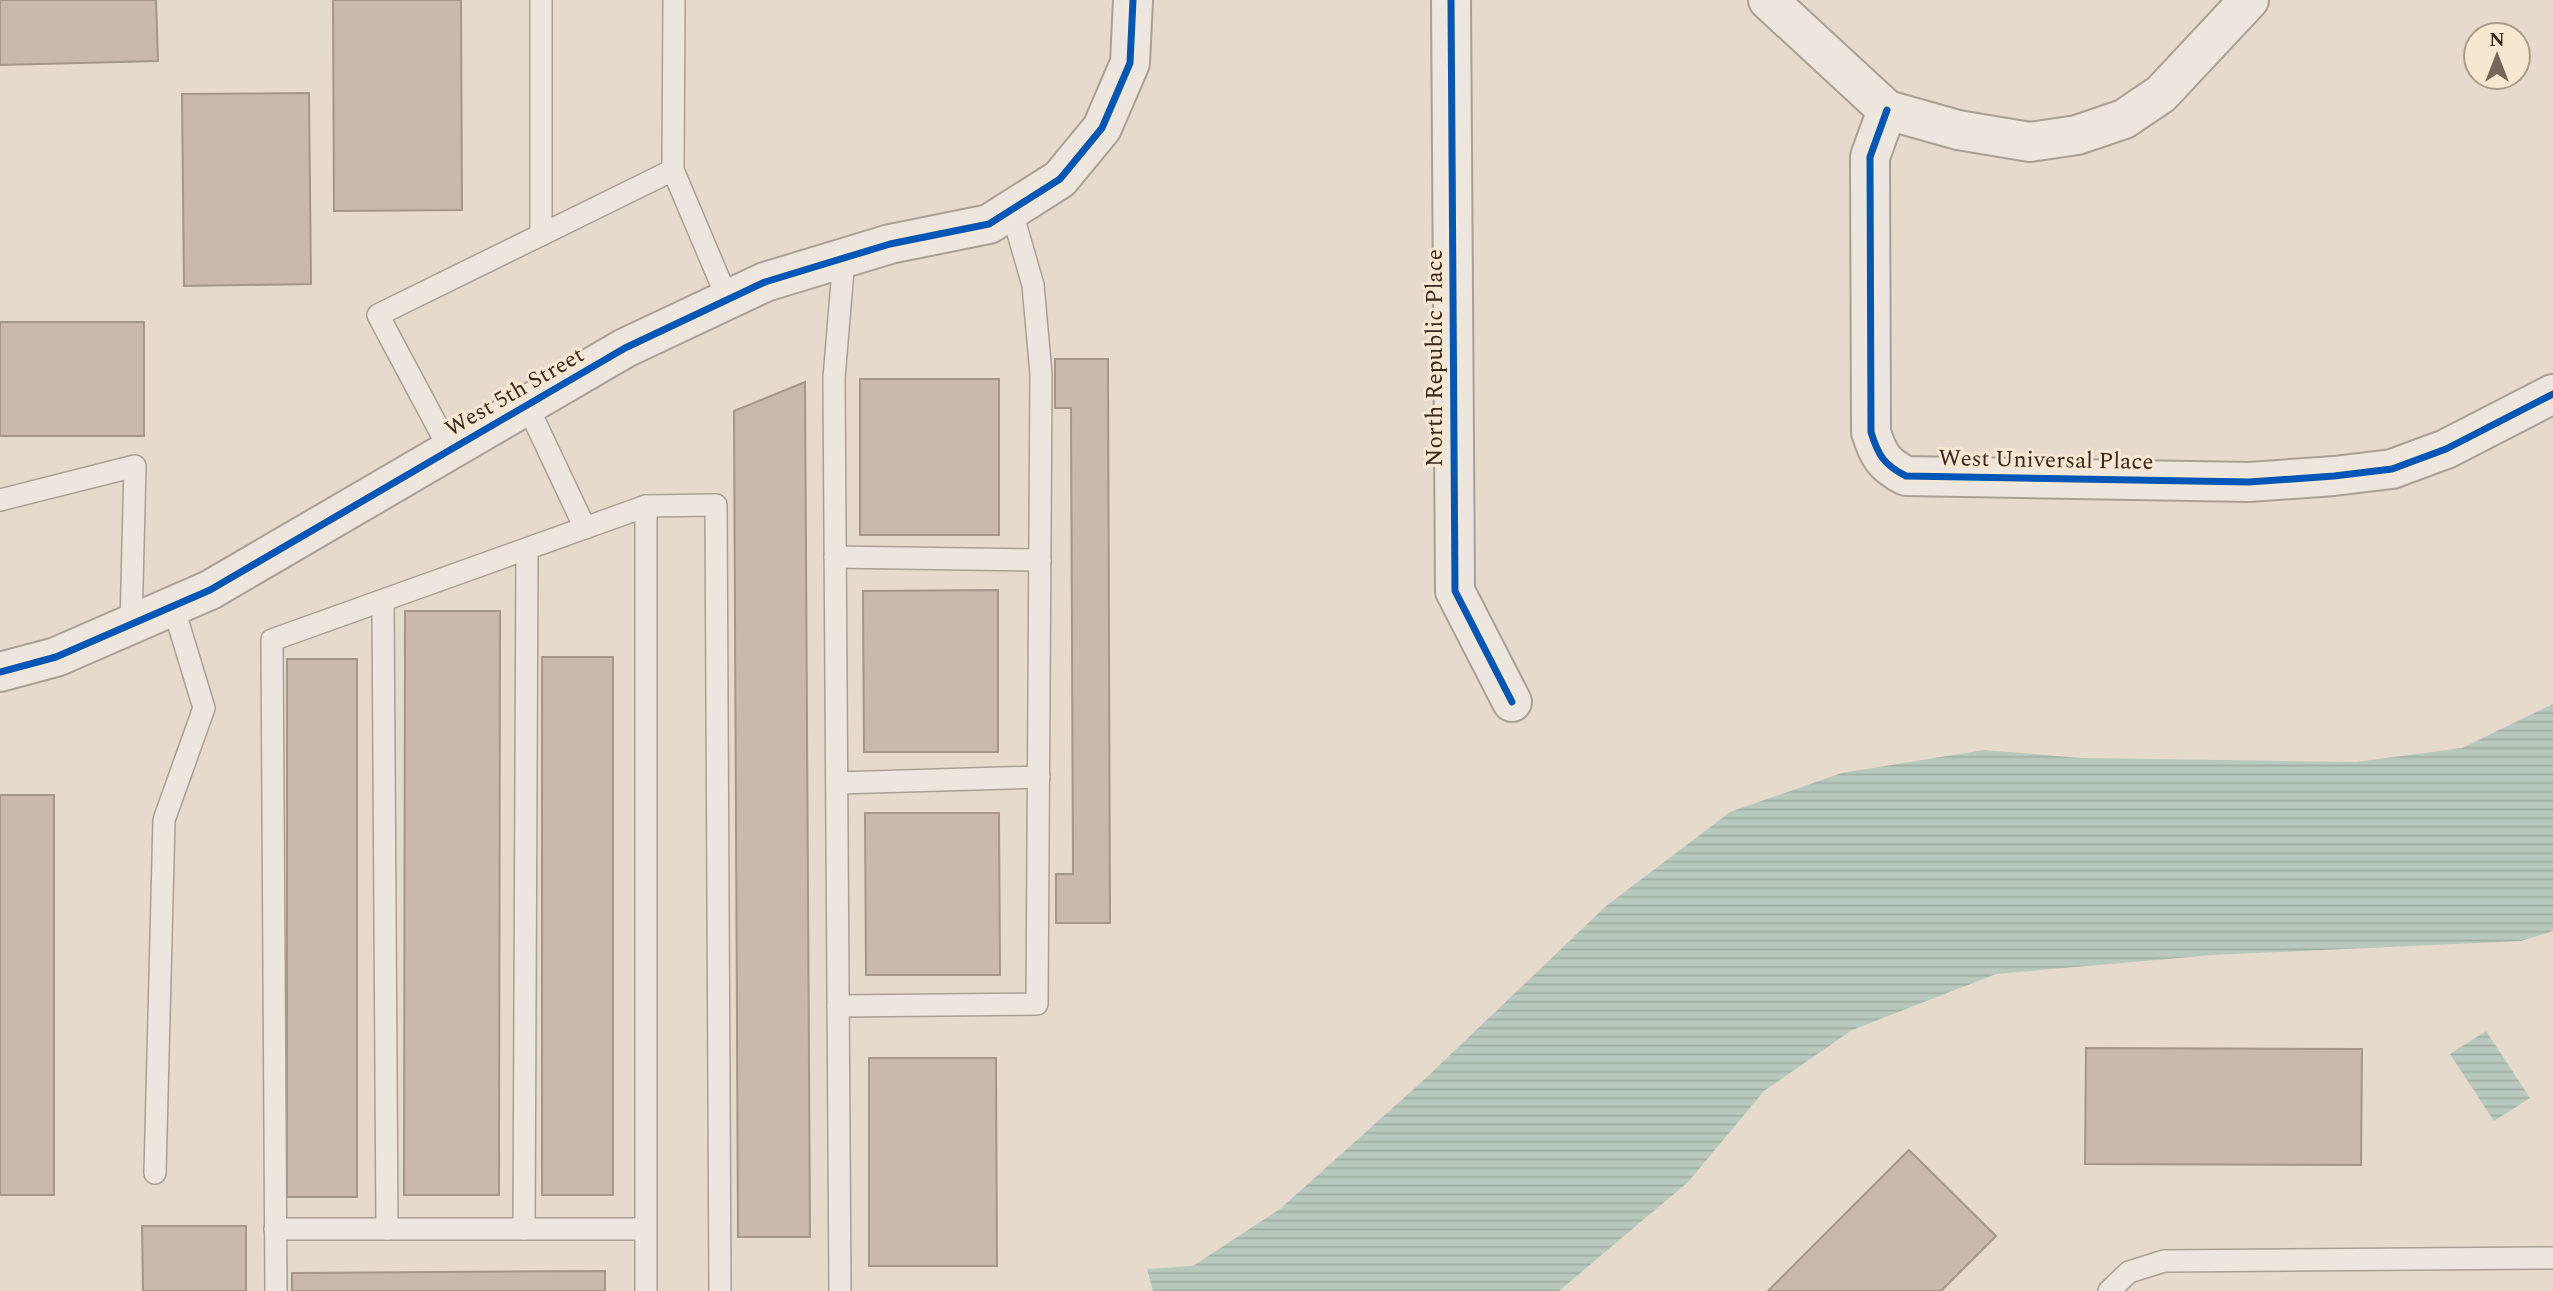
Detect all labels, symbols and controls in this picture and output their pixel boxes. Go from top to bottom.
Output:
north arrow [2462,21,2532,91]
text: N [2489,26,2505,55]
street label: North Republic Place [1418,249,1453,467]
street label: West 5th Street [438,338,591,446]
street label: West Universal Place [1938,441,2154,480]

